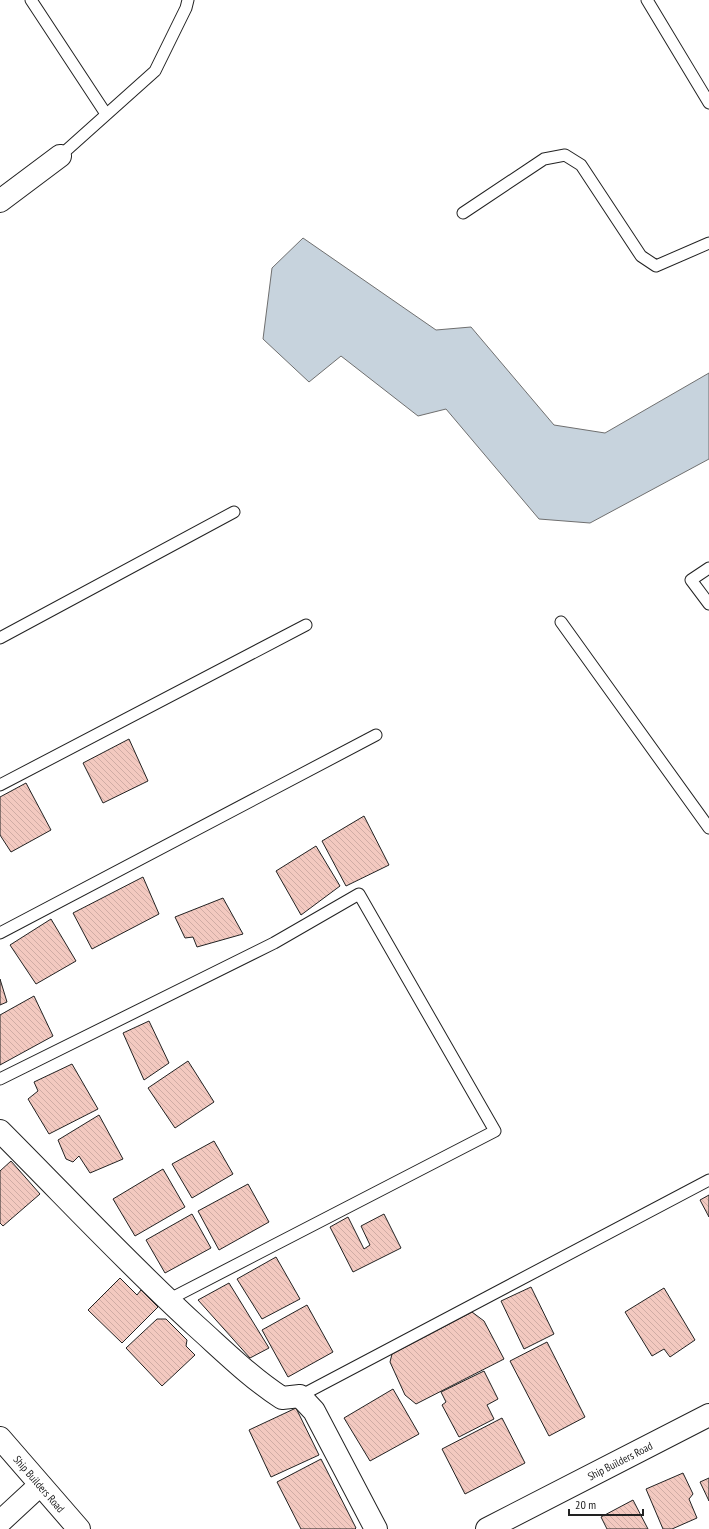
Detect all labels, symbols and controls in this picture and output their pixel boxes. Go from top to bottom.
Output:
street label: Ship Builders Road [585,1439,655,1483]
street label: Ship Builders Road [10,1453,68,1516]
scale bar [569,1491,643,1517]
text: 20 m [575,1497,596,1512]

